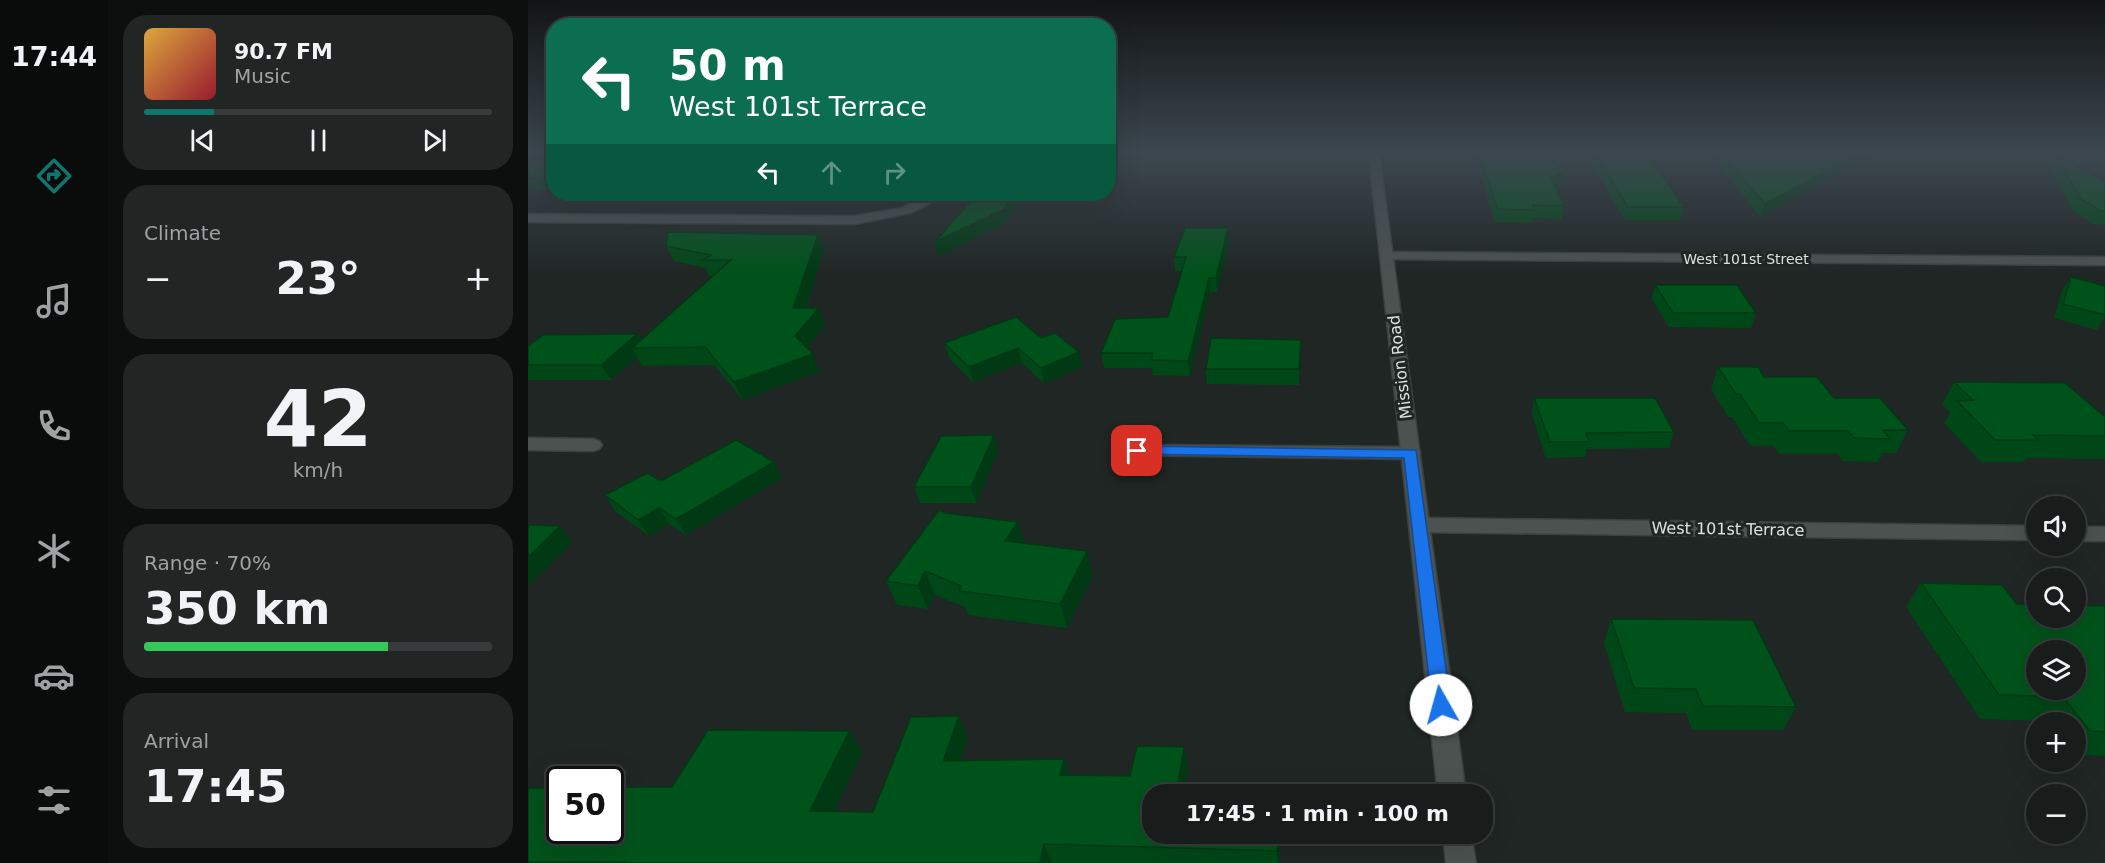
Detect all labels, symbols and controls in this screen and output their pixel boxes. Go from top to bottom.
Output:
text: 90.7 FM [234,39,333,64]
text: 17:44 [11,41,97,72]
text: 50 m [669,41,786,90]
icon: left [570,42,648,120]
text: Music [234,64,291,88]
text: West 101st Terrace [669,91,927,122]
icon: previous [186,124,219,157]
icon: pause [302,124,335,157]
icon: next [418,124,451,157]
icon: directions [33,155,75,197]
icon: left [752,156,785,189]
icon: ahead [815,156,848,189]
icon: right [878,156,911,189]
text: Climate [144,221,221,245]
street label: West 101st Street [1683,251,1809,267]
text: 23° [275,252,361,305]
text: − [144,259,172,298]
text: + [464,259,492,298]
icon: music [33,280,75,322]
street label: Mission Road [1384,314,1416,420]
text: 42 [264,374,372,464]
icon: phone [33,405,75,447]
pin [1111,425,1162,476]
icon: arrive [1120,434,1153,467]
text: km/h [293,458,343,482]
map controls [2026,496,2086,844]
button: sound [2026,496,2086,556]
street label: West 101st Terrace [1651,518,1805,540]
icon: climate [33,530,75,572]
text: Range · 70% [144,551,271,575]
button: search [2026,568,2086,628]
text: 350 km [144,582,330,635]
button: layers [2026,640,2086,700]
icon: car [33,655,75,697]
position arrow [1409,673,1473,737]
button: + [2026,712,2086,772]
text: Arrival [144,729,209,753]
text: 17:45 [144,760,287,813]
speed limit sign: 50 [546,766,624,844]
icon: filters [33,779,75,821]
button: − [2026,784,2086,844]
text: 17:45 · 1 min · 100 m [1186,801,1449,826]

